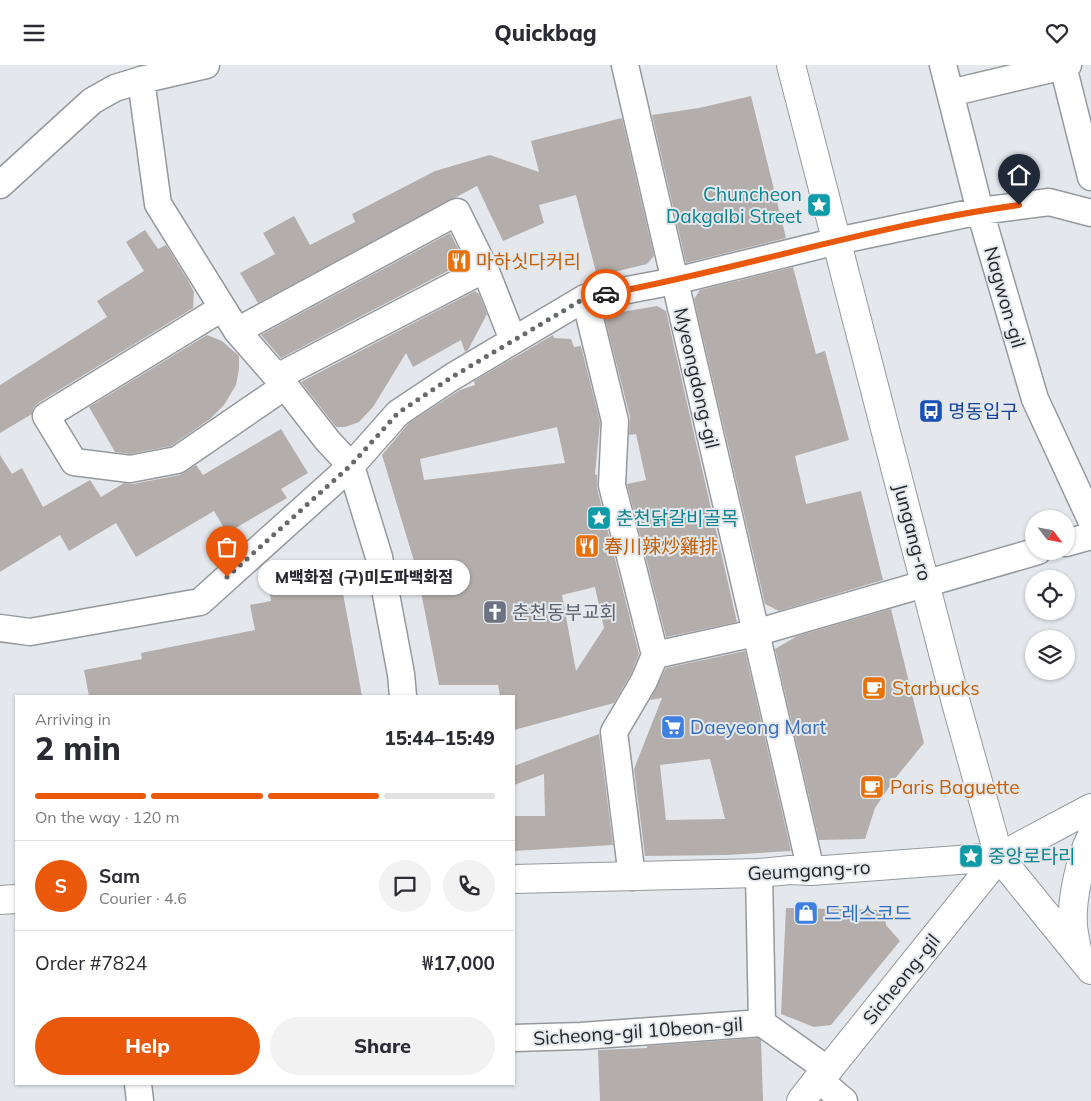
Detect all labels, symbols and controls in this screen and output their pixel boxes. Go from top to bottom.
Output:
icon: menu [20,19,48,47]
text: Quickbag [494,19,597,47]
icon: heart [1043,19,1071,47]
pin [998,154,1040,205]
icon: home [1005,161,1033,189]
place label: Chuncheon Dakgalbi Street [666,182,802,228]
place icon: Chuncheon Dakgalbi Street [806,192,832,218]
street label: Nagwon-gil [979,244,1031,350]
restaurant icon: 마하싯다커리 [446,248,472,274]
place label: 마하싯다커리 [476,249,581,273]
courier [581,269,631,319]
icon: car [592,280,620,308]
street label: Myeongdong-gil [669,305,725,451]
bus stop icon: 명동입구 [918,398,944,424]
place label: 명동입구 [948,399,1018,423]
street label: Jungang-ro [889,481,937,583]
place icon: 춘천닭갈비골목 [586,505,612,531]
place label: 춘천닭갈비골목 [616,506,738,530]
north arrow [1025,510,1075,560]
map controls [1025,510,1075,680]
pin [206,526,248,577]
icon: bag [213,533,241,561]
restaurant icon: 春川辣炒雞排 [574,533,600,559]
place label: 春川辣炒雞排 [604,534,718,558]
callout: M백화점 (구)미도파백화점 [257,559,470,595]
text: M백화점 (구)미도파백화점 [275,567,453,587]
button: locate [1025,570,1075,620]
church icon: 춘천동부교회 [482,599,508,625]
place label: 춘천동부교회 [512,600,617,624]
button: layers [1025,630,1075,680]
cafe icon: Starbucks [861,675,887,701]
place label: Starbucks [892,676,980,700]
text: Arriving in [35,709,111,729]
supermarket icon: Daeyeong Mart [660,714,686,740]
place label: Daeyeong Mart [690,715,827,739]
text: 15:44–15:49 [384,726,495,750]
text: 2 min [35,728,121,768]
cafe icon: Paris Baguette [859,774,885,800]
place label: Paris Baguette [890,775,1019,799]
text: On the way · 120 m [35,807,180,827]
place icon: 중앙로타리 [958,843,984,869]
place label: 중앙로타리 [988,844,1075,868]
street label: Geumgang-ro [747,855,871,885]
button: chat [379,860,431,912]
button: phone [443,860,495,912]
text: Sam [99,864,140,888]
text: S [55,874,67,898]
text: Courier · 4.6 [99,888,187,908]
shop icon: 드레스코드 [793,900,819,926]
place label: 드레스코드 [824,901,911,925]
street label: Sicheong-gil [857,929,945,1029]
text: Order #7824 [35,951,147,975]
text: ₩17,000 [422,951,495,975]
street label: Sicheong-gil 10beon-gil [532,1012,744,1050]
button: Help [35,1017,260,1075]
button: Share [270,1017,495,1075]

